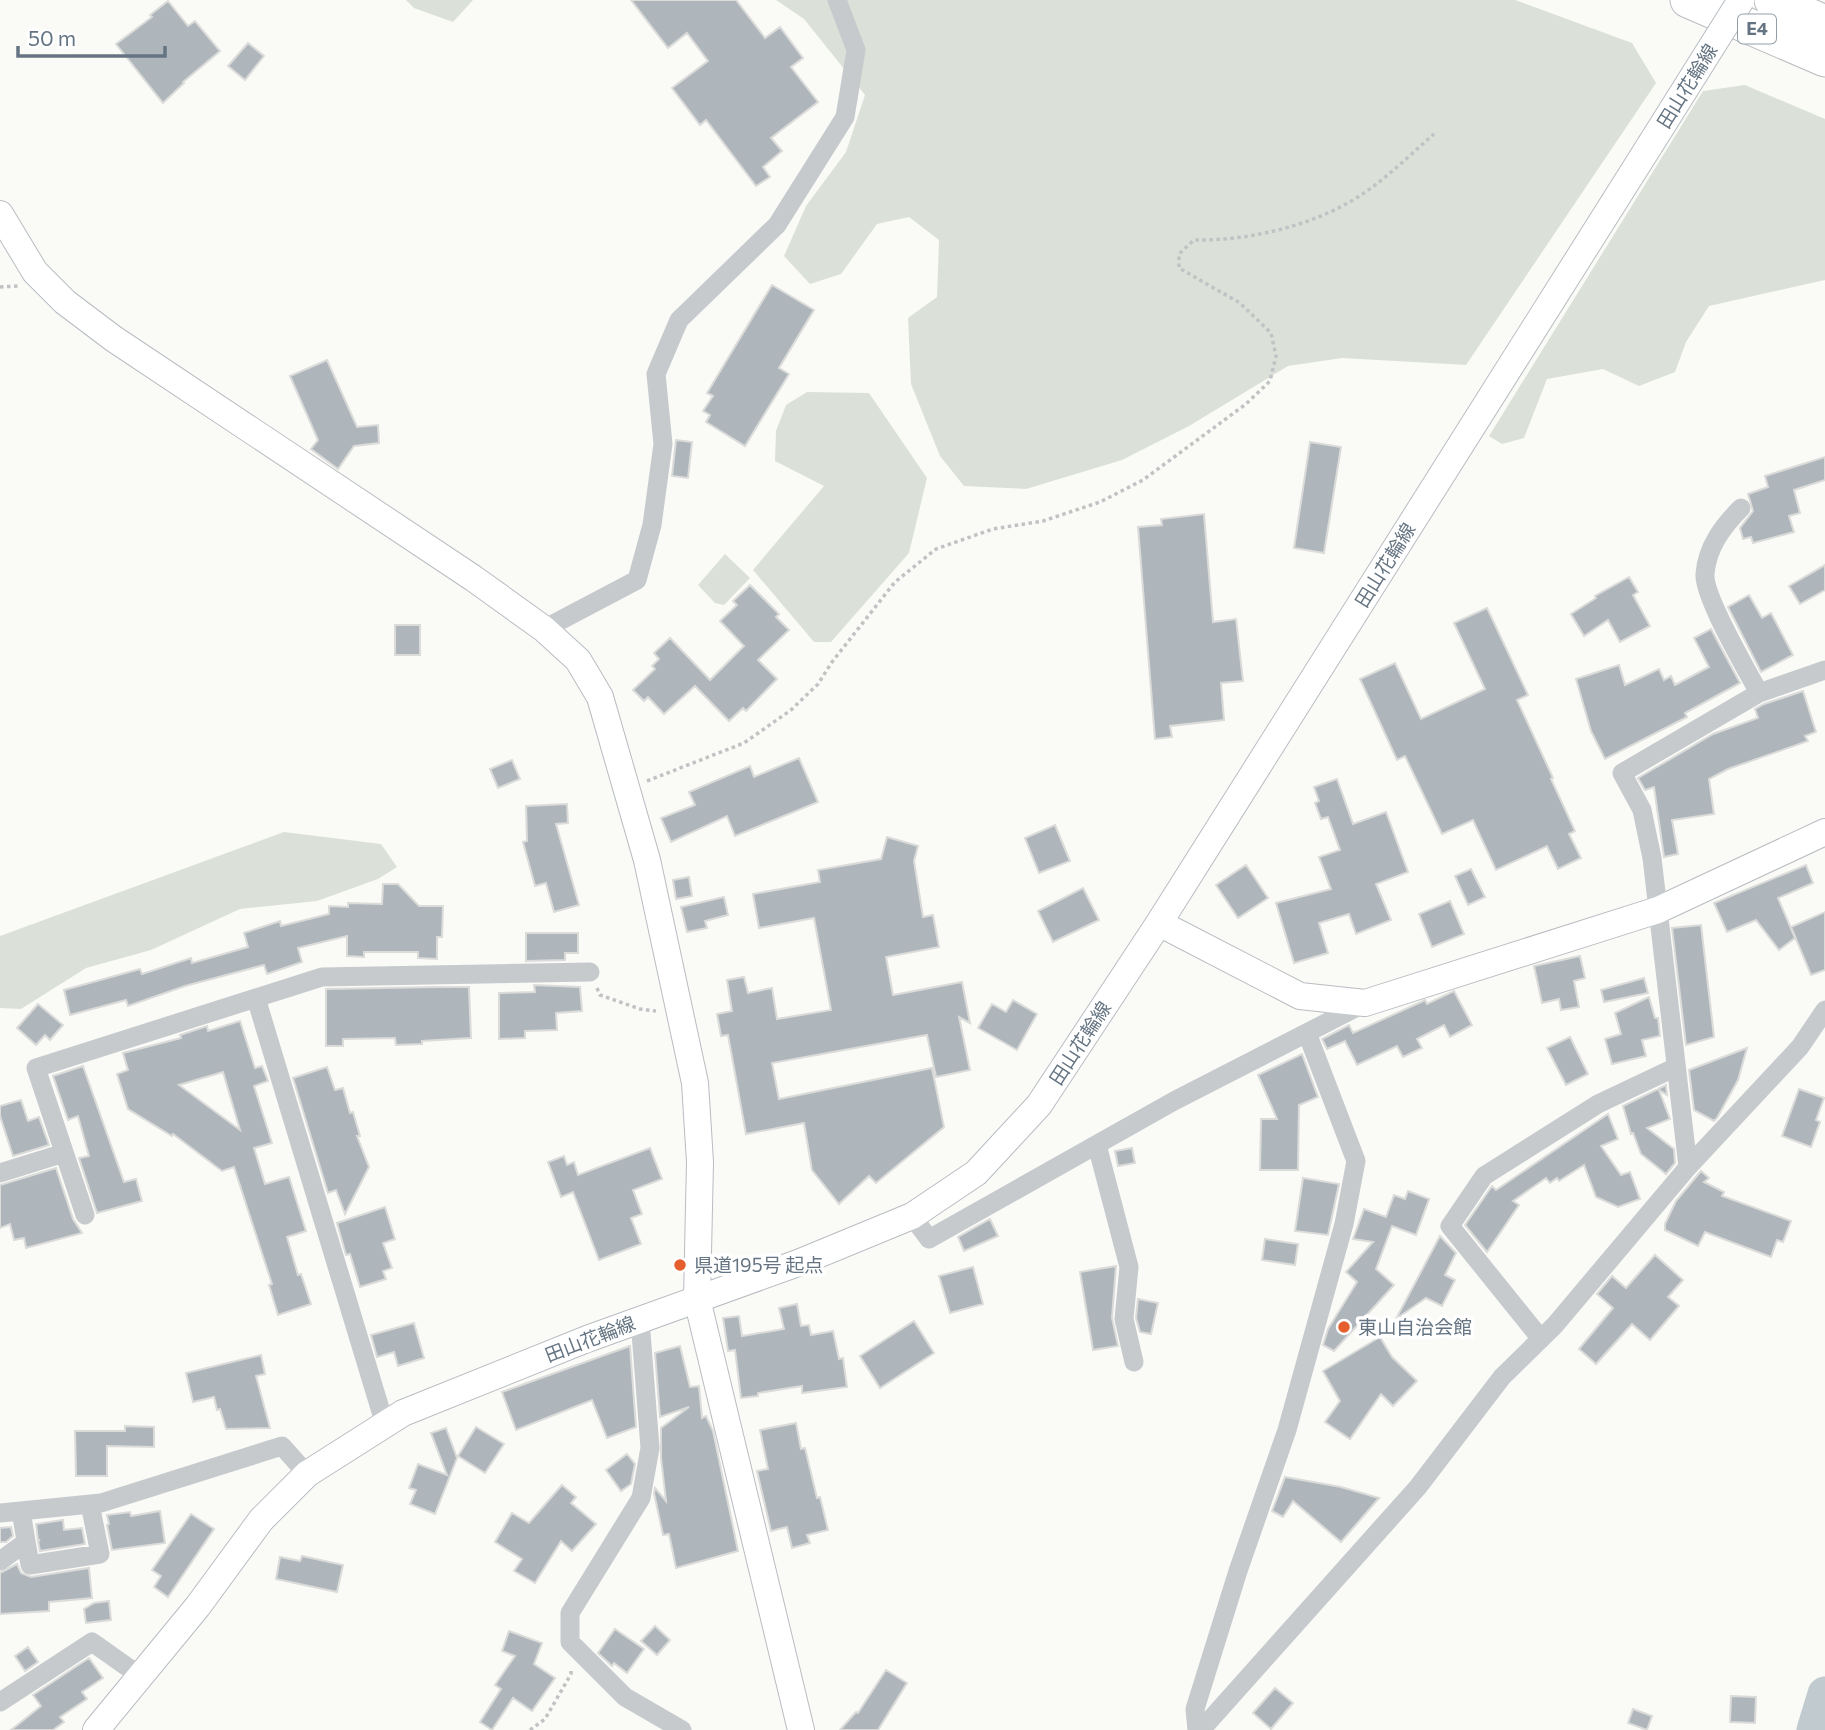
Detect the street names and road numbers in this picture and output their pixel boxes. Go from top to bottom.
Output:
road number: E4 [1738,15,1776,44]
street label: 田山花輪線 [1652,39,1722,132]
street label: 田山花輪線 [1350,518,1420,611]
street label: 田山花輪線 [1044,997,1115,1089]
street label: 田山花輪線 [541,1311,638,1366]

